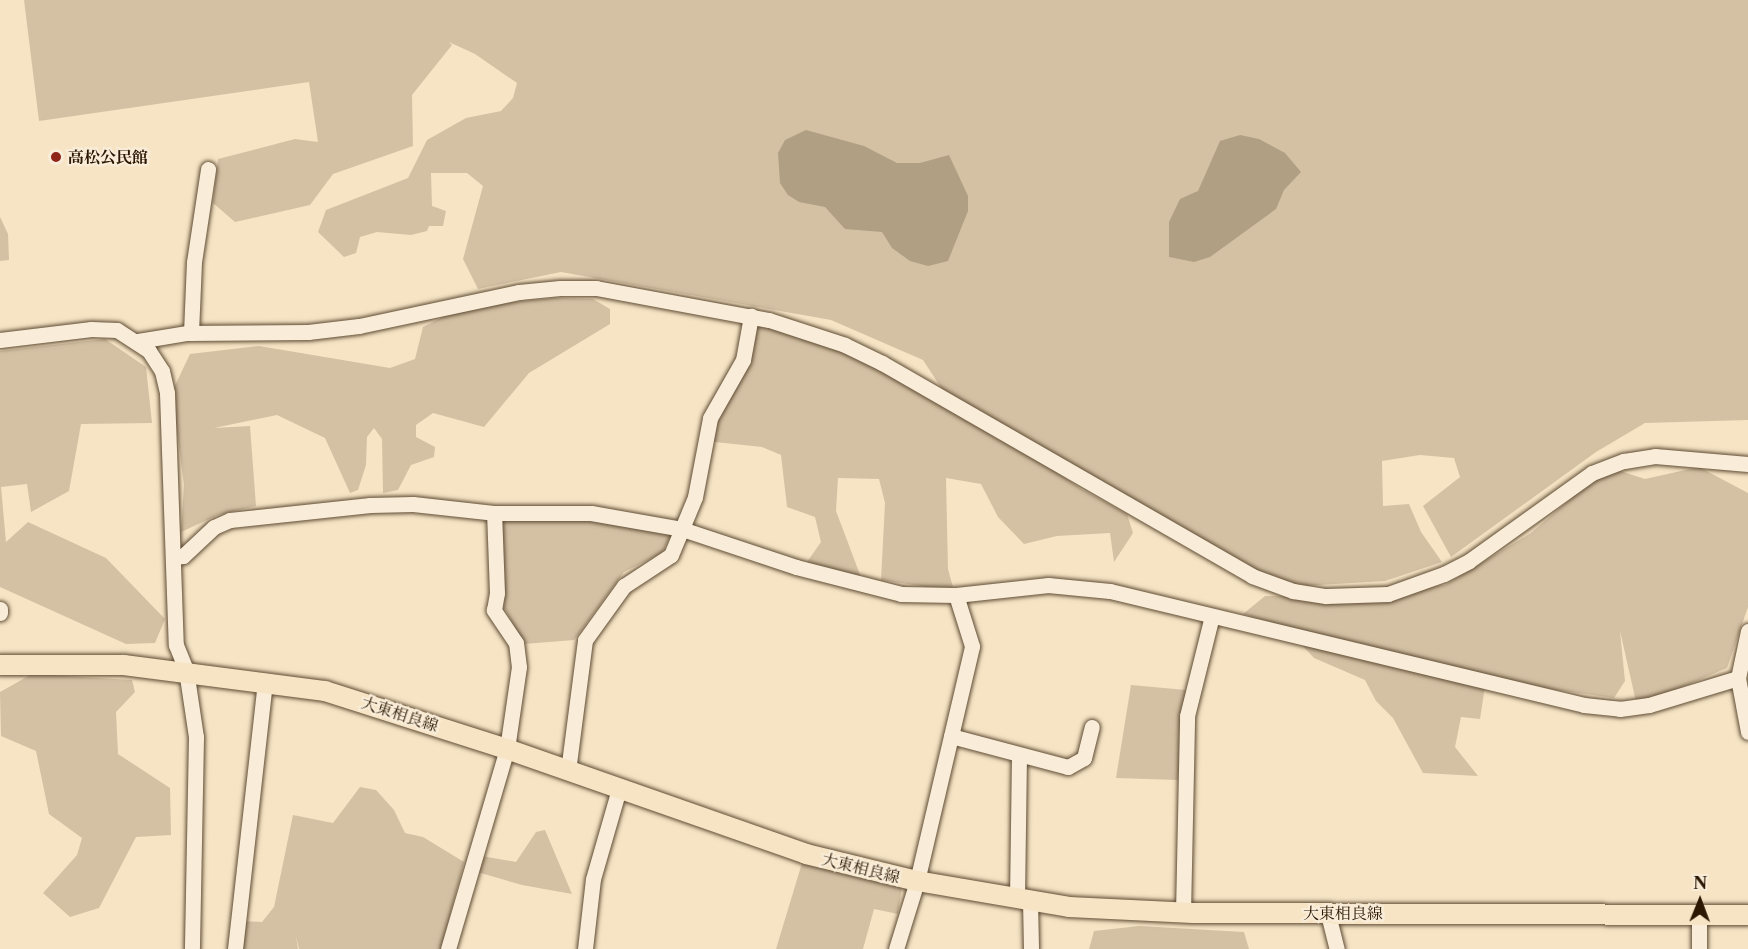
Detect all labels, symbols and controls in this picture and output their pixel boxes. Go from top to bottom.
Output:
place label: 高松公民館 [68,147,148,167]
marker: 高松公民館 [49,150,63,164]
street label: 大東相良線 [359,693,441,735]
street label: 大東相良線 [820,849,902,887]
north arrow [1670,871,1730,931]
text: N [1693,873,1707,893]
street label: 大東相良線 [1303,903,1383,923]

